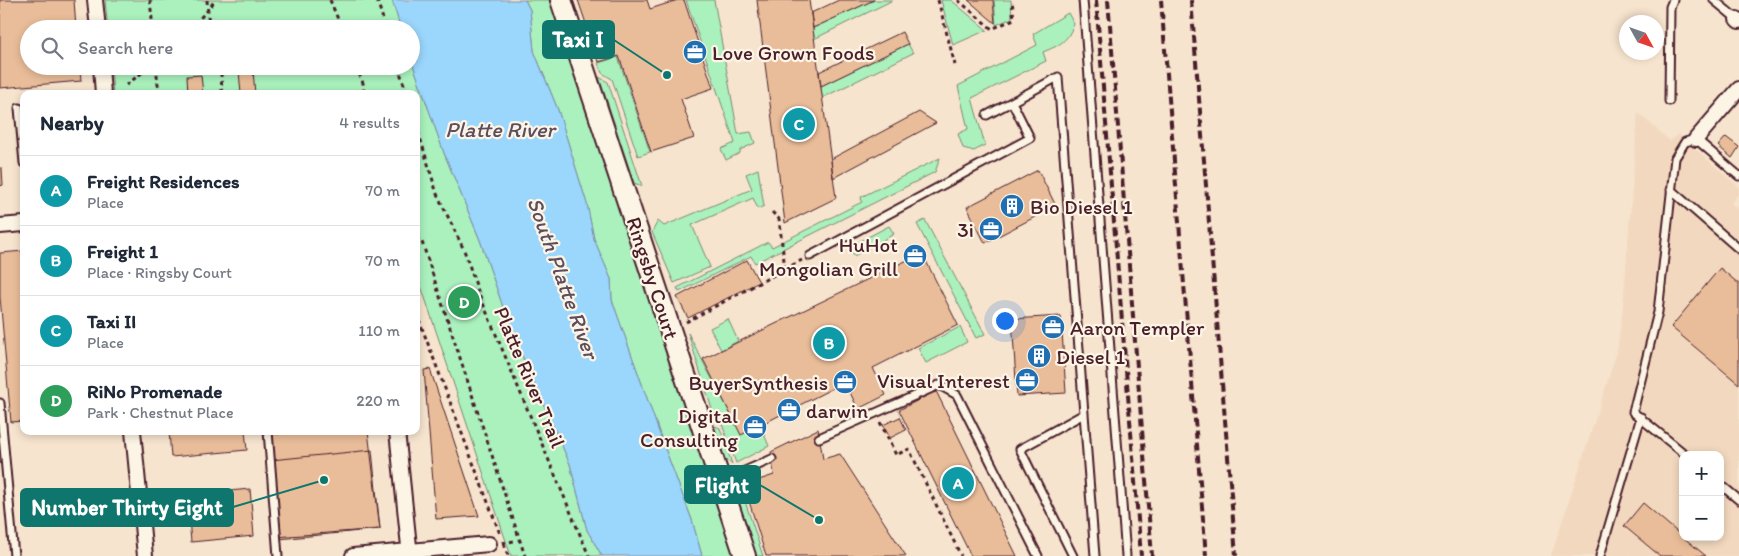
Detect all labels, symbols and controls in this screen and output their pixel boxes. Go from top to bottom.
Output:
north arrow [1619,15,1664,60]
search box [20,20,420,75]
callout: Taxi I [543,21,614,58]
text: Taxi I [551,26,604,53]
icon: search [38,34,66,62]
text: Search here [78,36,173,59]
office icon: Love Grown Foods [682,39,708,65]
place label: Love Grown Foods [712,40,875,65]
pin: C [783,105,815,143]
text: Nearby [40,110,104,135]
text: 4 results [339,113,400,132]
water label: Platte River [445,116,557,143]
text: Freight Residences [87,170,240,193]
text: A [51,181,61,200]
text: 70 m [365,181,400,200]
text: Place [87,193,124,212]
building icon: Bio Diesel 1 [999,193,1025,219]
water label: South Platte River [521,194,606,365]
place label: Bio Diesel 1 [1030,194,1133,219]
street label: Ringsby Court [621,214,685,343]
office icon: 3i [978,216,1004,242]
place label: 3i [957,217,974,242]
place label: HuHot Mongolian Grill [759,232,898,281]
text: Freight 1 [87,240,158,263]
office icon: HuHot Mongolian Grill [902,243,928,269]
text: B [51,251,61,270]
text: 70 m [365,251,400,270]
text: Place · Ringsby Court [87,263,232,282]
pin: D [448,283,480,321]
street label: Platte River Trail [489,303,571,451]
your location [992,308,1018,334]
text: Taxi II [87,310,136,333]
office icon: Aaron Templer [1040,314,1066,340]
place label: Aaron Templer [1070,315,1205,340]
text: C [51,321,61,340]
text: 110 m [358,321,400,340]
pin: B [813,324,845,362]
text: Place [87,333,124,352]
building icon: Diesel 1 [1026,343,1052,369]
place label: Diesel 1 [1056,344,1125,369]
office icon: Visual Interest [1014,367,1040,393]
place label: Visual Interest [877,368,1010,393]
office icon: BuyerSynthesis [832,369,858,395]
place label: BuyerSynthesis [689,370,828,395]
text: RiNo Promenade [87,380,223,403]
text: D [51,391,61,410]
text: 220 m [356,391,400,410]
office icon: darwin [776,397,802,423]
place label: darwin [806,398,868,423]
text: Park · Chestnut Place [87,403,234,422]
place label: Digital Consulting [640,403,738,452]
office icon: Digital Consulting [742,414,768,440]
map controls [1679,451,1724,541]
button: + [1679,451,1724,496]
pin: A [942,464,974,502]
callout: Flight [685,466,760,503]
text: Flight [695,472,750,499]
callout: Number Thirty Eight [21,489,233,526]
text: Number Thirty Eight [31,494,224,521]
button: − [1679,496,1724,541]

